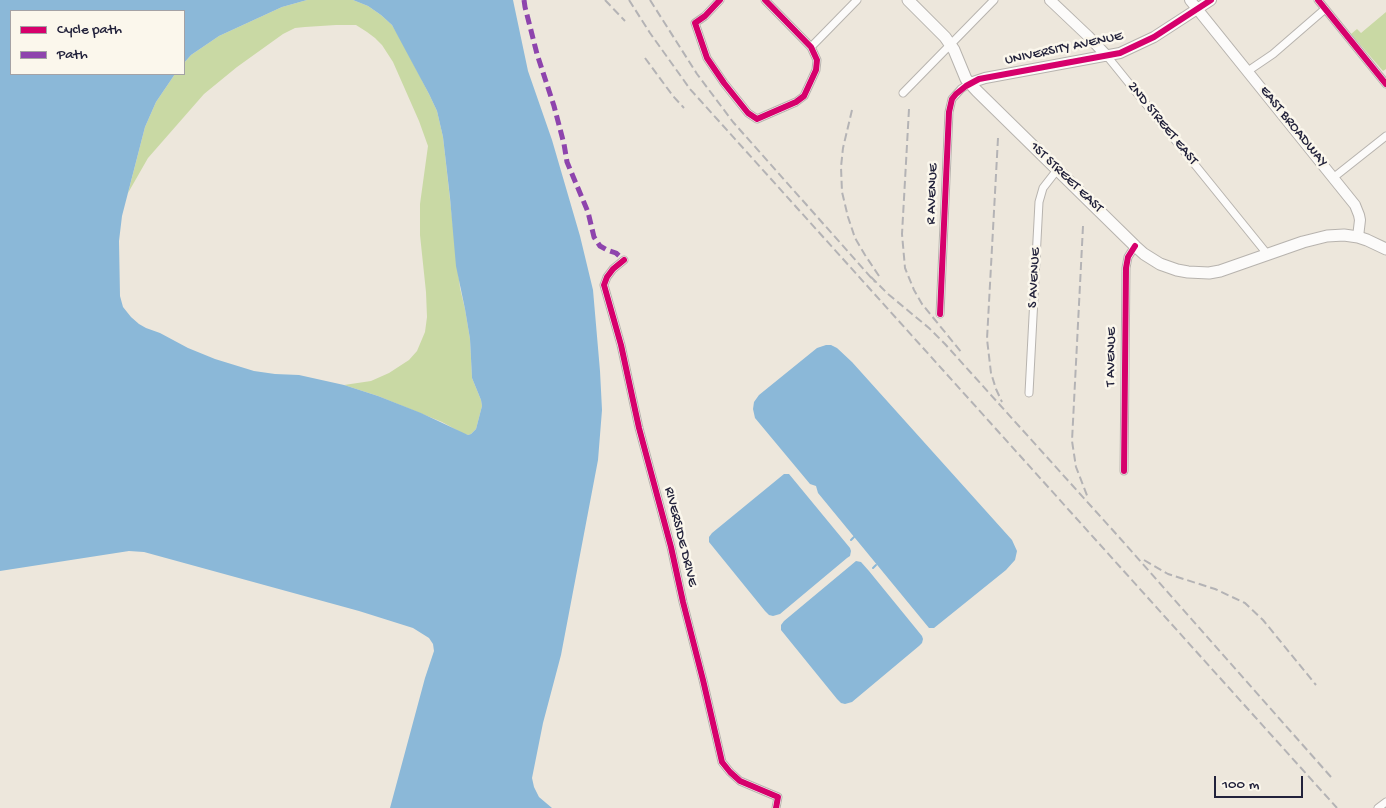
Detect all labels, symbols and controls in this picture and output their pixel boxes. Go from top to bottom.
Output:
legend [10,10,185,75]
text: Cycle path [57,21,122,39]
street label: UNIVERSITY AVENUE [1003,28,1125,70]
text: Path [57,46,88,64]
street label: 2ND STREET EAST [1123,79,1201,169]
street label: EAST BROADWAY [1255,83,1331,171]
street label: 1ST STREET EAST [1026,139,1106,217]
street label: R AVENUE [924,163,942,225]
street label: S AVENUE [1025,247,1045,309]
street label: T AVENUE [1103,327,1121,387]
street label: RIVERSIDE DRIVE [660,486,700,588]
scale bar [1216,766,1305,798]
text: 100 m [1222,776,1259,794]

